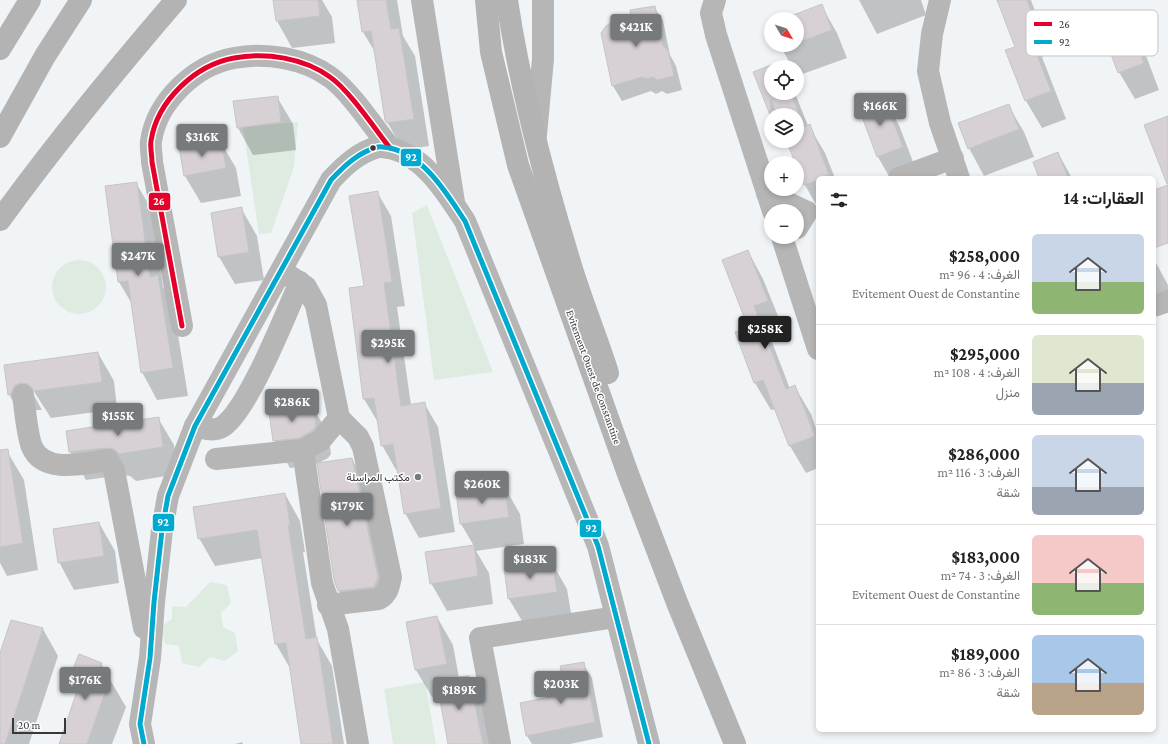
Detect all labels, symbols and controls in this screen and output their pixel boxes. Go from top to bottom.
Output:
legend [1026,10,1158,56]
north arrow [764,12,804,52]
map controls [764,12,804,244]
pin: $421K [608,14,664,48]
text: 26 [1059,18,1070,30]
text: $421K [619,19,653,34]
text: 92 [1059,36,1070,48]
button: locate [764,60,804,100]
pin: $166K [852,93,908,127]
text: $166K [863,98,897,113]
button: layers [764,108,804,148]
pin: $316K [174,124,230,158]
text: $316K [185,129,219,144]
unlabelled marker [368,143,378,153]
line badge: 92 [400,148,422,167]
text: 92 [405,151,417,163]
button: + [764,156,804,196]
icon: filters [828,189,850,211]
text: العقارات: 14 [1063,189,1144,208]
line badge: 26 [148,192,171,211]
text: 26 [153,195,165,207]
button: − [764,204,804,244]
pin: $247K [110,243,166,277]
text: $258,000 [949,247,1020,266]
text: $247K [121,248,155,263]
icon: home [1064,250,1112,298]
text: الغرف: 4 · 96 m² [939,267,1020,282]
text: Evitement Ouest de Constantine [852,286,1020,301]
street label: Evitement Ouest de Constantine [564,308,624,446]
pin: $258K [737,316,793,350]
text: $258K [747,321,783,336]
pin: $295K [360,330,416,364]
text: $295K [371,335,405,350]
text: $295,000 [950,345,1020,364]
icon: home [1064,351,1112,399]
text: الغرف: 4 · 108 m² [934,365,1020,380]
text: منزل [996,385,1020,400]
pin: $286K [264,389,320,423]
text: $286K [274,394,310,409]
pin: $155K [90,403,146,437]
text: $155K [102,408,134,423]
text: $286,000 [948,445,1020,464]
icon: home [1064,451,1112,499]
text: الغرف: 3 · 116 m² [938,465,1020,480]
place label: مكتب المراسلة [346,471,410,484]
pin: $260K [454,471,510,505]
marker: مكتب المراسلة [413,472,423,482]
text: $260K [464,476,500,491]
text: شقة [997,485,1020,500]
pin: $179K [319,493,375,527]
text: $179K [330,498,364,513]
line badge: 92 [152,513,175,532]
text: 92 [157,516,169,528]
line badge: 92 [579,519,602,538]
text: 92 [585,522,597,534]
pin: $183K [502,546,558,580]
text: $183,000 [952,548,1020,567]
text: $183K [513,551,547,566]
icon: home [1064,551,1112,599]
text: الغرف: 3 · 74 m² [941,568,1020,583]
text: Evitement Ouest de Constantine [852,587,1020,602]
text: $189,000 [951,645,1020,664]
icon: home [1064,651,1112,699]
text: الغرف: 3 · 86 m² [939,665,1020,680]
pin: $176K [57,667,113,701]
pin: $203K [533,671,589,705]
text: $176K [69,672,101,687]
text: $203K [543,676,579,691]
pin: $189K [431,677,487,711]
text: $189K [442,682,476,697]
text: شقة [997,685,1020,700]
scale bar [12,716,66,735]
text: 20 m [18,719,40,731]

